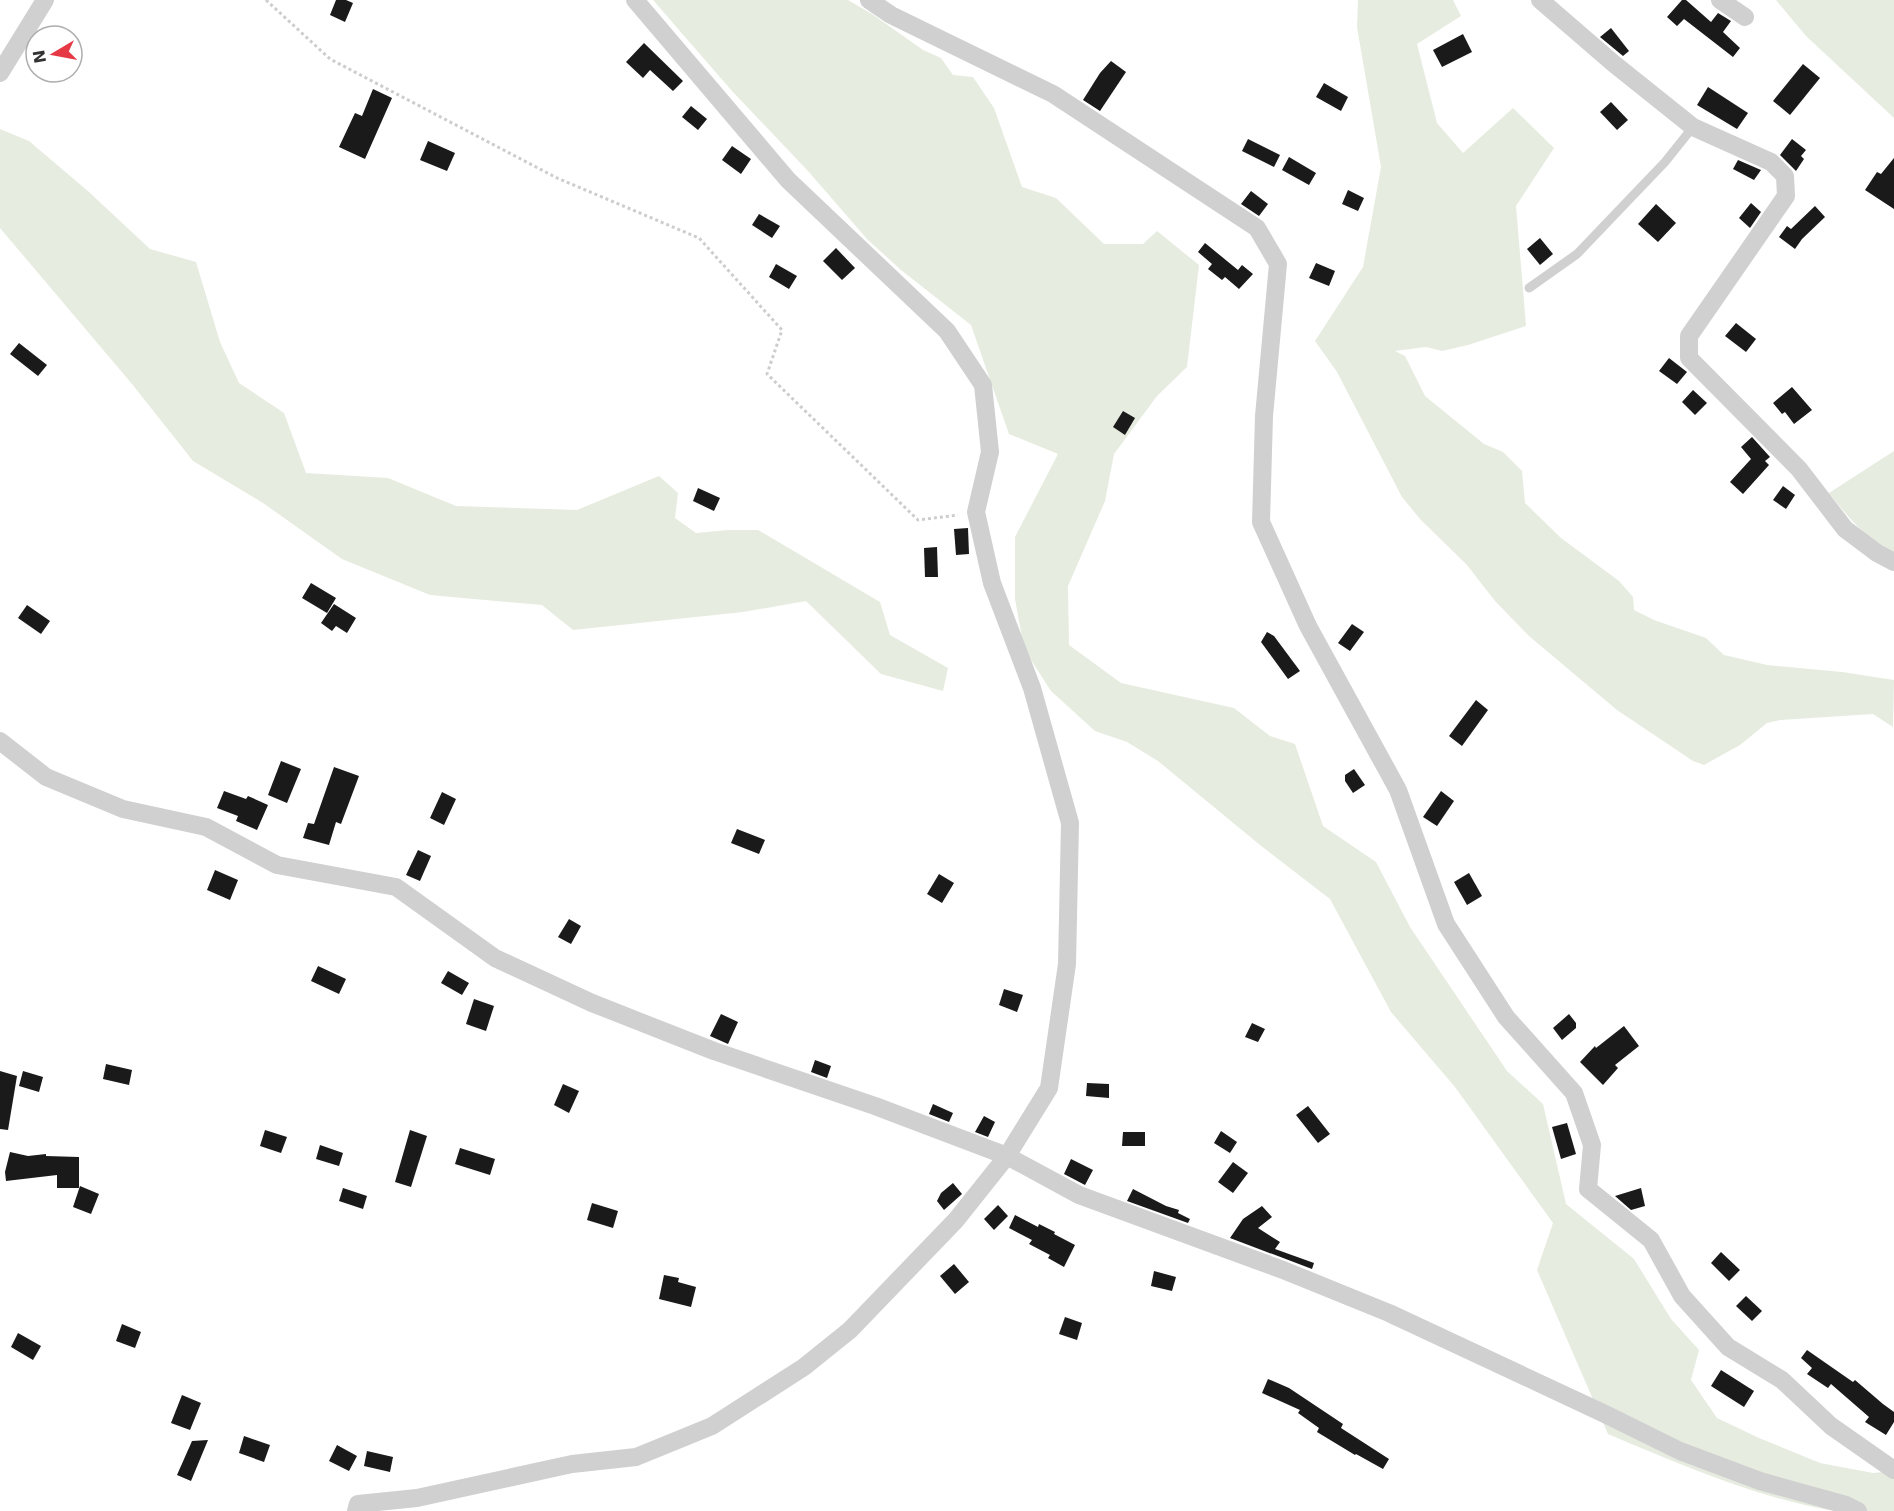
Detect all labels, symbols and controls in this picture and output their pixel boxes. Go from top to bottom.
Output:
north arrow [24,24,84,84]
text: N [29,48,50,65]

